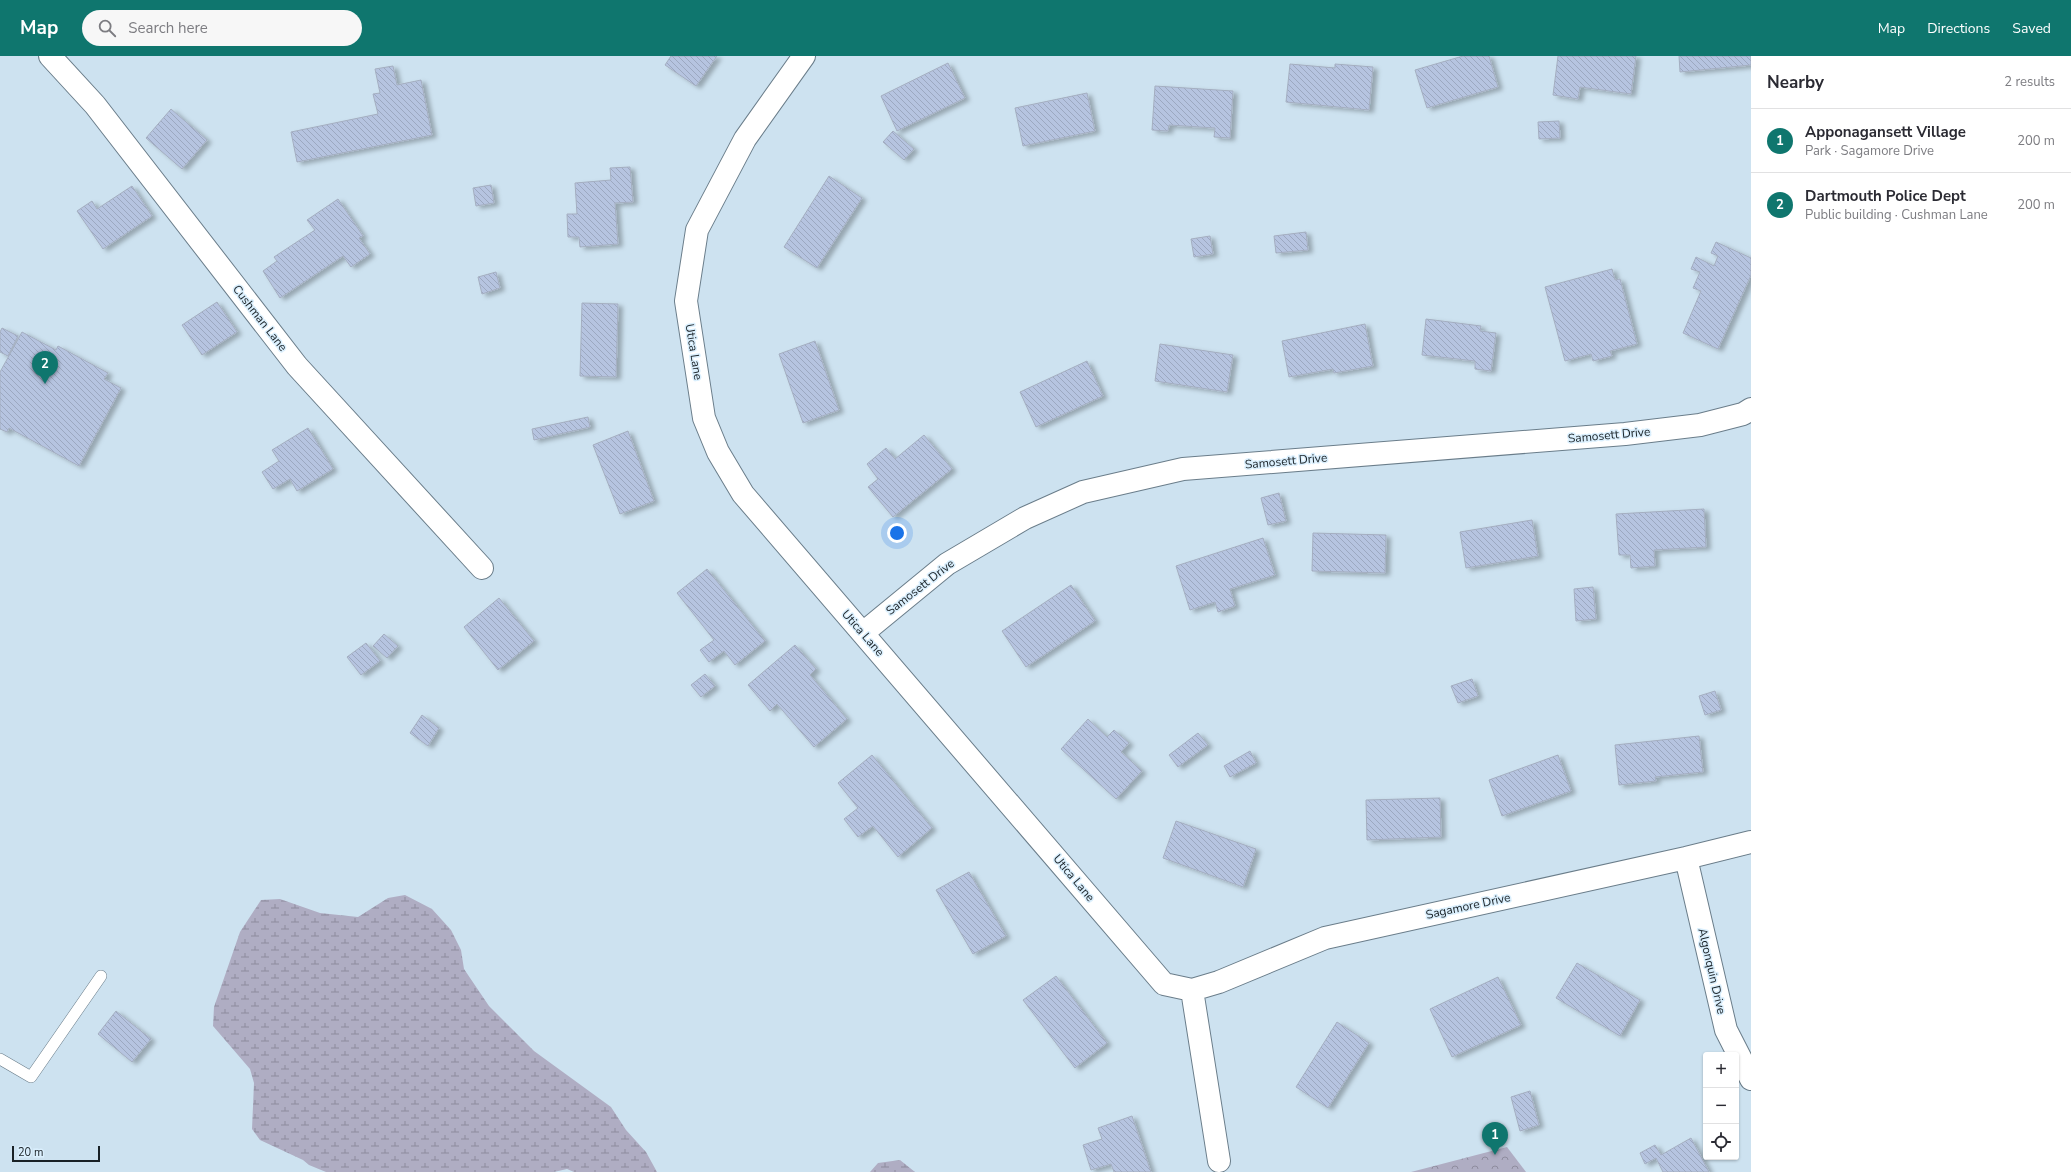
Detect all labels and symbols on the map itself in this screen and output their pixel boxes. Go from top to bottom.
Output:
street label: Cushman Lane [229,282,291,354]
street label: Utica Lane [682,323,706,381]
pin: 2 [32,351,58,384]
street label: Samosett Drive [1567,423,1651,447]
street label: Samosett Drive [1244,449,1328,473]
your location [887,523,907,543]
street label: Samosett Drive [883,555,957,619]
street label: Utica Lane [838,606,888,660]
street label: Utica Lane [1050,851,1098,905]
street label: Sagamore Drive [1424,889,1512,923]
street label: Algonquin Drive [1694,927,1730,1015]
pin: 1 [1482,1122,1508,1155]
scale bar [12,1144,100,1163]

